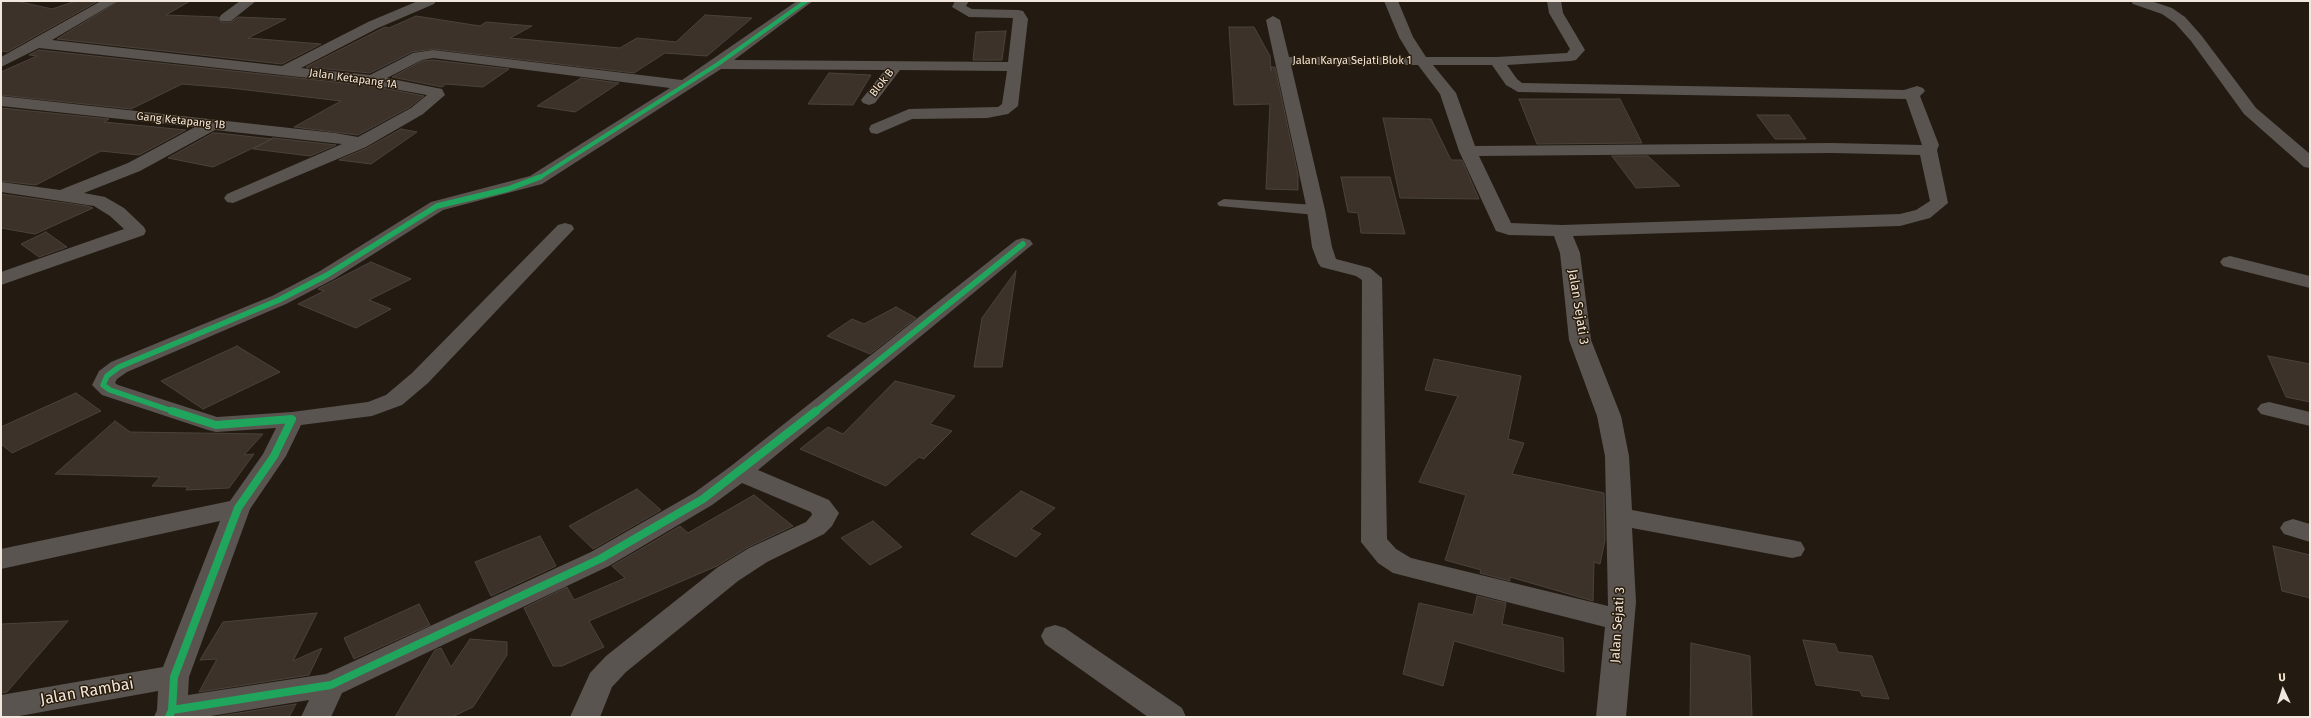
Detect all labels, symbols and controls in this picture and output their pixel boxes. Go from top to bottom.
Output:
street label: Jalan Karya Sejati Blok 1 [1292,54,1412,68]
street label: Jalan Ketapang 1A [308,66,398,92]
street label: Blok B [867,67,897,99]
street label: Gang Ketapang 1B [136,110,226,132]
street label: Jalan Sejati 3 [1564,268,1592,346]
street label: Jalan Sejati 3 [1608,587,1628,663]
north arrow [2263,670,2303,710]
text: U [2278,671,2286,684]
street label: Jalan Rambai [39,674,135,710]

